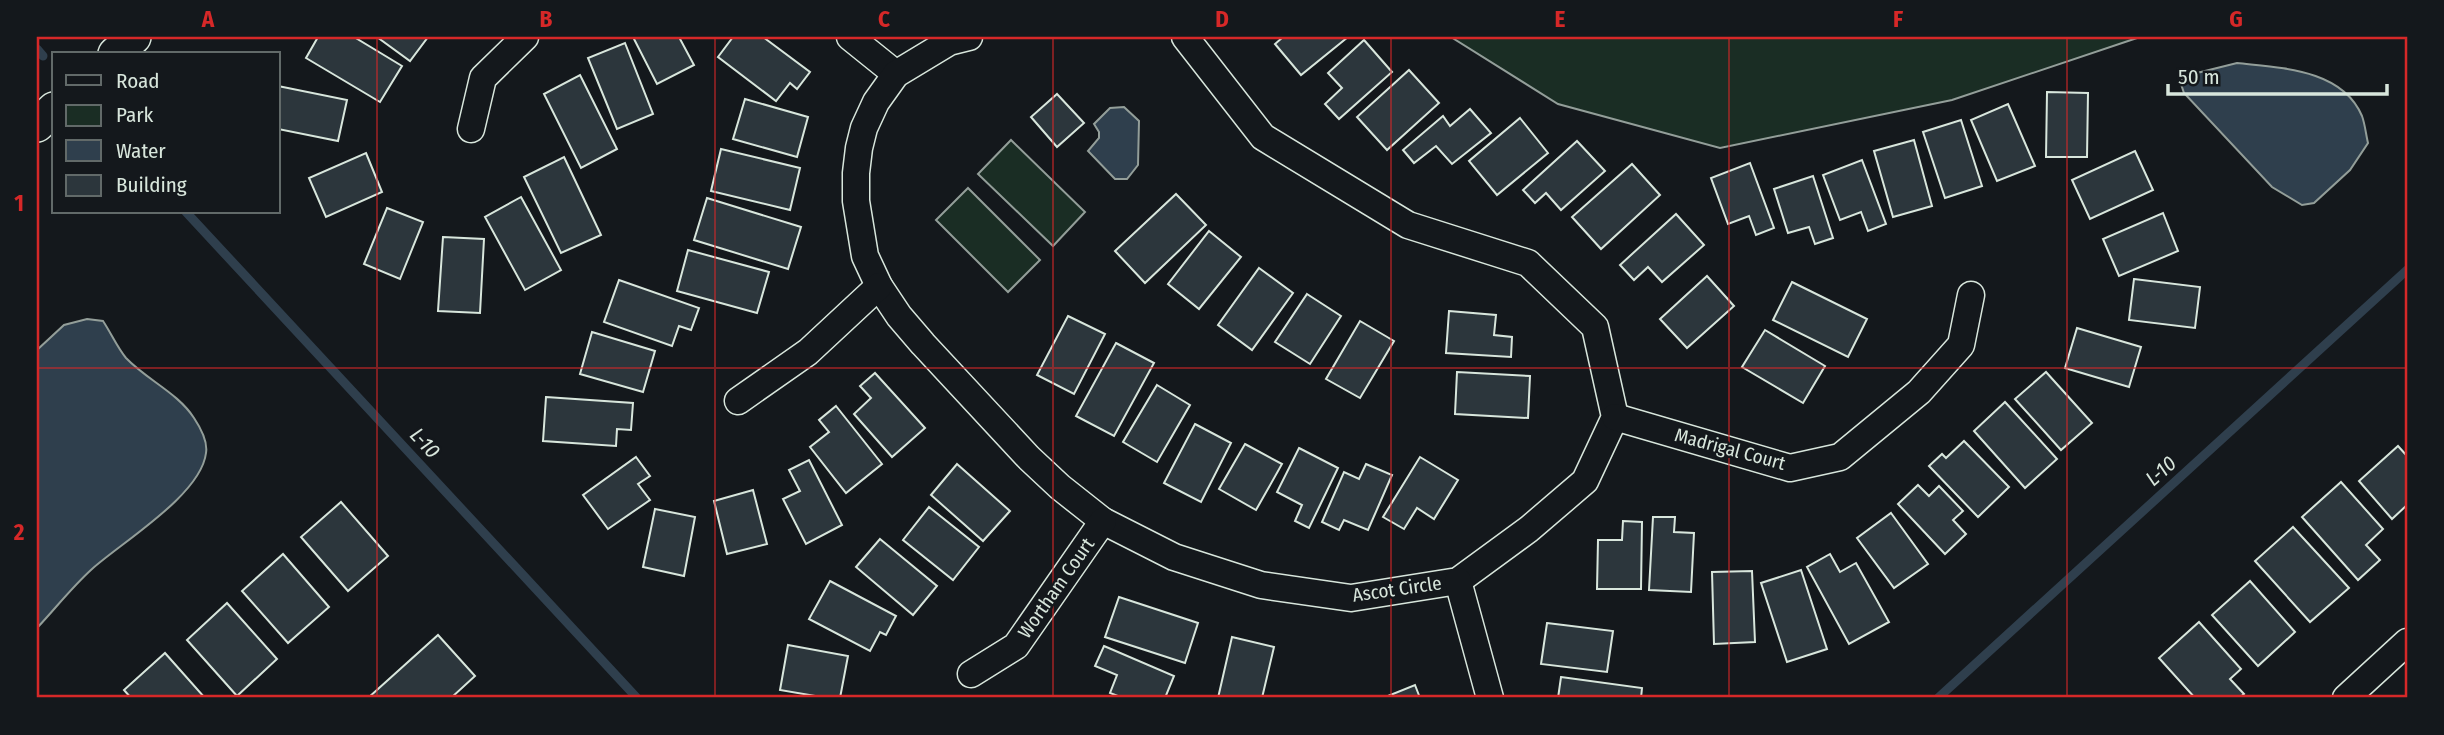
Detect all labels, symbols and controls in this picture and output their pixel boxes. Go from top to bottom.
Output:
text: A [201,5,215,33]
text: B [540,5,553,33]
text: C [878,5,890,33]
text: D [1215,5,1229,33]
text: E [1555,5,1566,33]
text: F [1893,5,1903,33]
text: G [2229,5,2243,33]
legend [52,52,280,214]
scale bar [2168,52,2386,96]
text: 50 m [2178,64,2220,90]
text: Road [116,68,160,94]
text: Park [116,102,154,128]
text: Water [116,138,166,164]
text: Building [116,172,187,198]
text: 1 [14,189,24,217]
water label: L-10 [404,422,446,464]
street label: Madrigal Court [1672,423,1789,475]
water label: L-10 [2140,450,2182,492]
text: 2 [13,518,25,546]
street label: Wortham Court [1013,533,1100,643]
street label: Ascot Circle [1351,571,1443,607]

